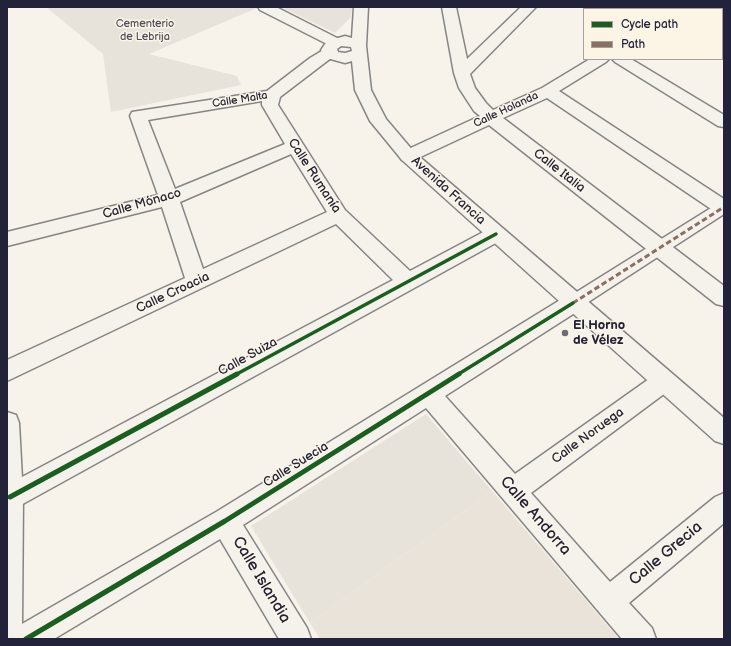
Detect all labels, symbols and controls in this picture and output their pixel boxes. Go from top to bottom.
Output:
legend [583,8,723,60]
park label: Cementerio de Lebrija [116,17,174,43]
text: Cycle path [621,17,678,32]
text: Path [621,37,645,52]
street label: Calle Malta [211,89,269,111]
street label: Calle Holanda [471,89,541,131]
street label: Calle Rumanía [284,136,344,216]
street label: Calle Italia [530,146,588,196]
street label: Avenida Francia [408,154,488,228]
street label: Calle Mónaco [101,185,183,223]
street label: Calle Croacia [134,269,212,317]
place label: El Horno de Vélez [573,318,625,349]
marker: El Horno de Vélez [560,328,570,338]
street label: Calle Suiza [216,334,280,380]
street label: Calle Noruega [549,405,627,467]
street label: Calle Suecia [261,439,331,491]
street label: Calle Andorra [495,472,575,560]
street label: Calle Grecia [626,518,706,590]
street label: Calle Islandia [228,533,294,627]

